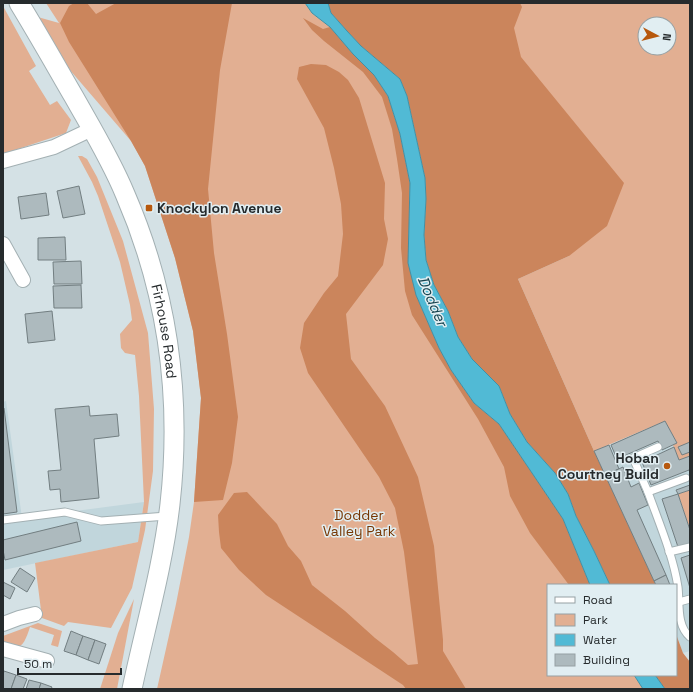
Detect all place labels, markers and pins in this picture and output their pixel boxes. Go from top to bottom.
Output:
place label: Knockylon Avenue [157,199,282,217]
marker: Knockylon Avenue [144,203,154,213]
place label: Hoban Courtney Build [558,449,659,483]
marker: Hoban Courtney Build [662,461,672,471]

